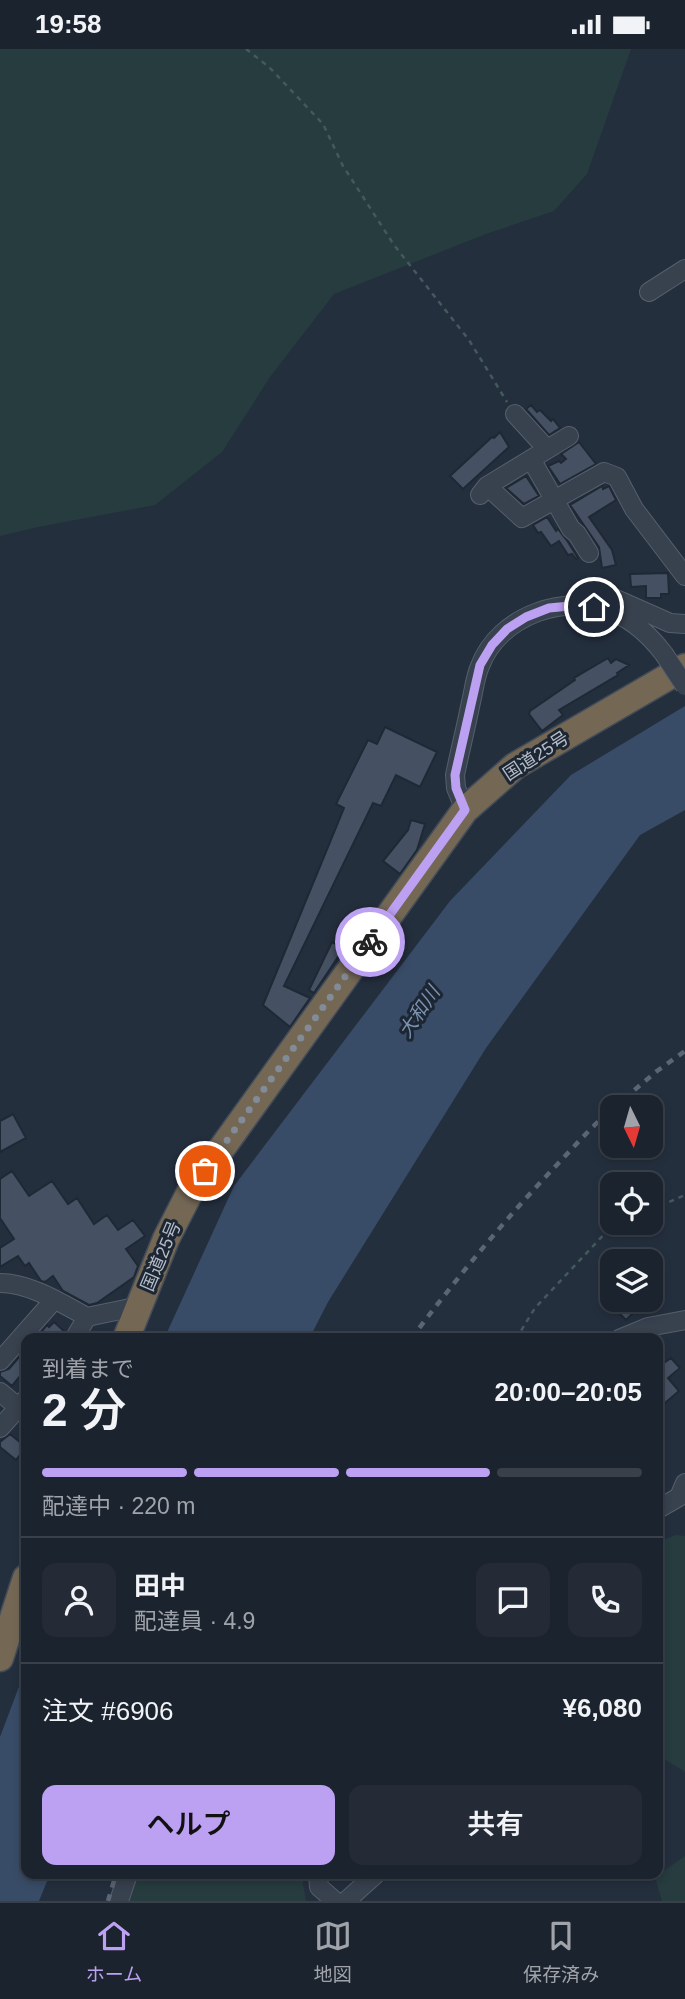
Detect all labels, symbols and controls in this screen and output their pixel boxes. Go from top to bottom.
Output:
text: 19:58 [35,9,102,39]
pin [564,577,624,637]
icon: home [575,588,613,626]
street label: 国道25号 [500,727,572,785]
courier [335,907,405,977]
icon: bike [351,923,389,961]
water label: 大和川 [394,981,445,1042]
north arrow [600,1095,663,1159]
map controls [600,1095,663,1312]
pin [175,1141,235,1201]
icon: bag [186,1152,224,1190]
button: locate [600,1172,663,1235]
street label: 国道25号 [137,1218,185,1294]
button: layers [600,1249,663,1312]
text: 到着まで [42,1356,134,1382]
text: 20:00–20:05 [495,1377,642,1407]
text: 2 分 [42,1384,126,1436]
text: 配達中 · 220 m [42,1493,195,1519]
button: person [42,1563,116,1637]
button: chat [476,1563,550,1637]
button: phone [568,1563,642,1637]
text: 田中 [134,1571,186,1601]
text: 配達員 · 4.9 [134,1608,255,1634]
text: ¥6,080 [562,1693,642,1723]
text: 注文 #6906 [42,1696,174,1726]
button: ヘルプ [42,1785,335,1865]
button: 共有 [349,1785,642,1865]
tab: ホーム [86,1917,142,1986]
tab: 地図 [314,1917,352,1986]
tab: 保存済み [523,1917,599,1986]

